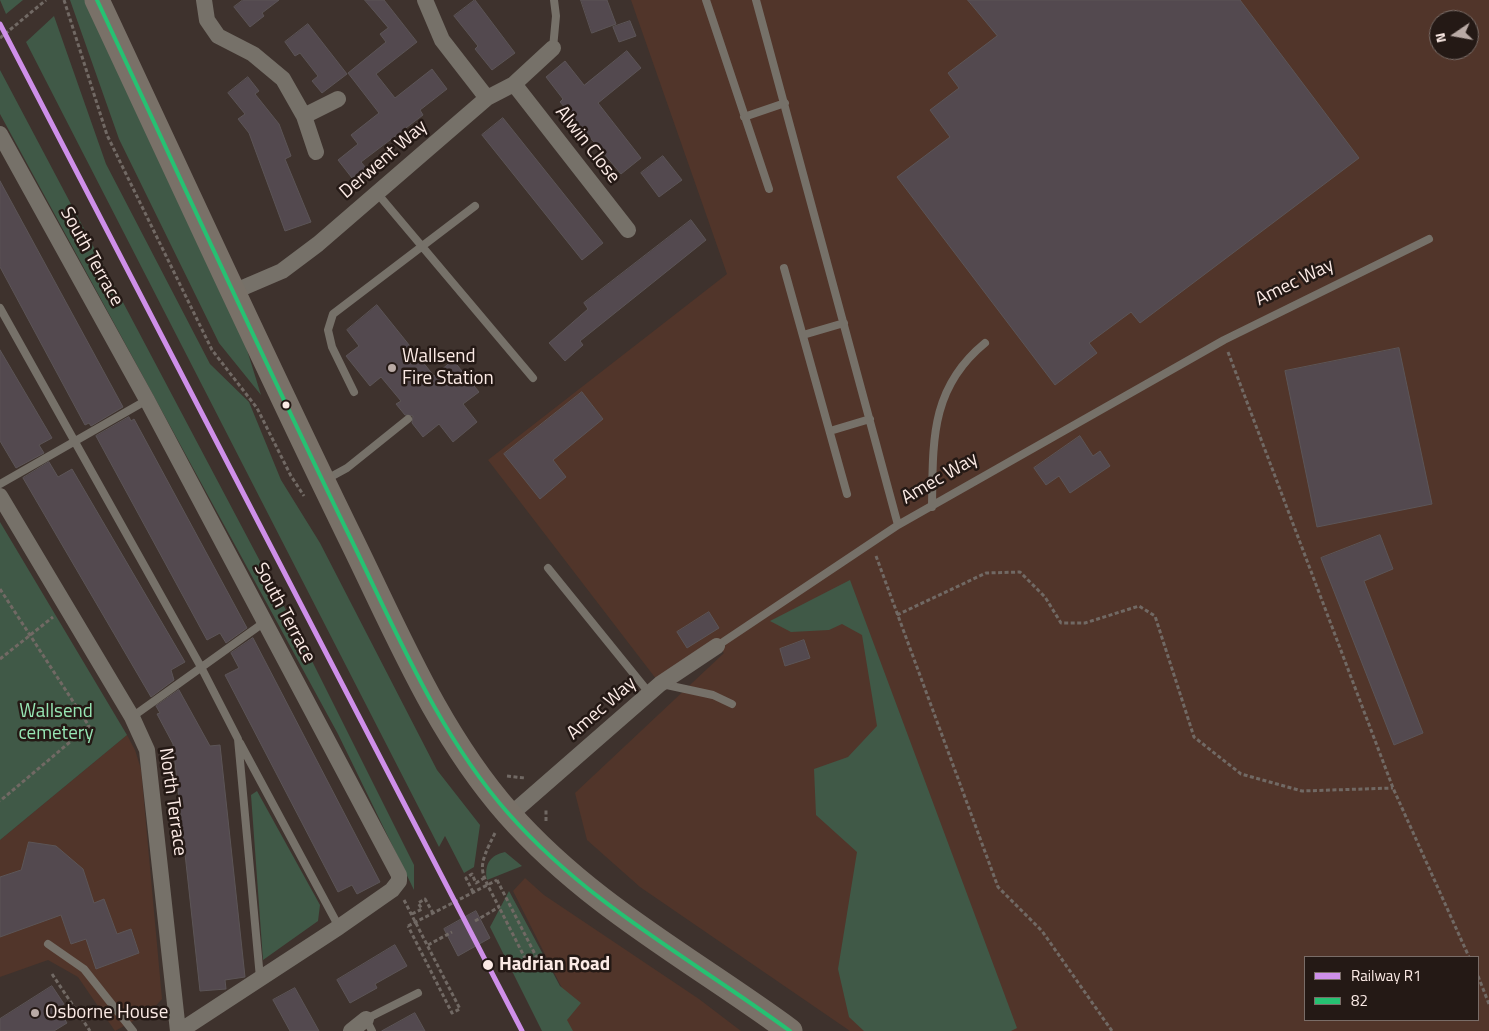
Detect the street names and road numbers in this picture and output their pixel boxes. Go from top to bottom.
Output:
street label: Alwin Close [550,102,624,188]
street label: Derwent Way [336,116,432,204]
street label: South Terrace [54,203,128,311]
street label: Amec Way [1252,254,1338,312]
street label: Amec Way [898,448,982,510]
street label: South Terrace [248,559,320,667]
street label: Amec Way [563,673,641,745]
street label: North Terrace [153,747,191,857]

